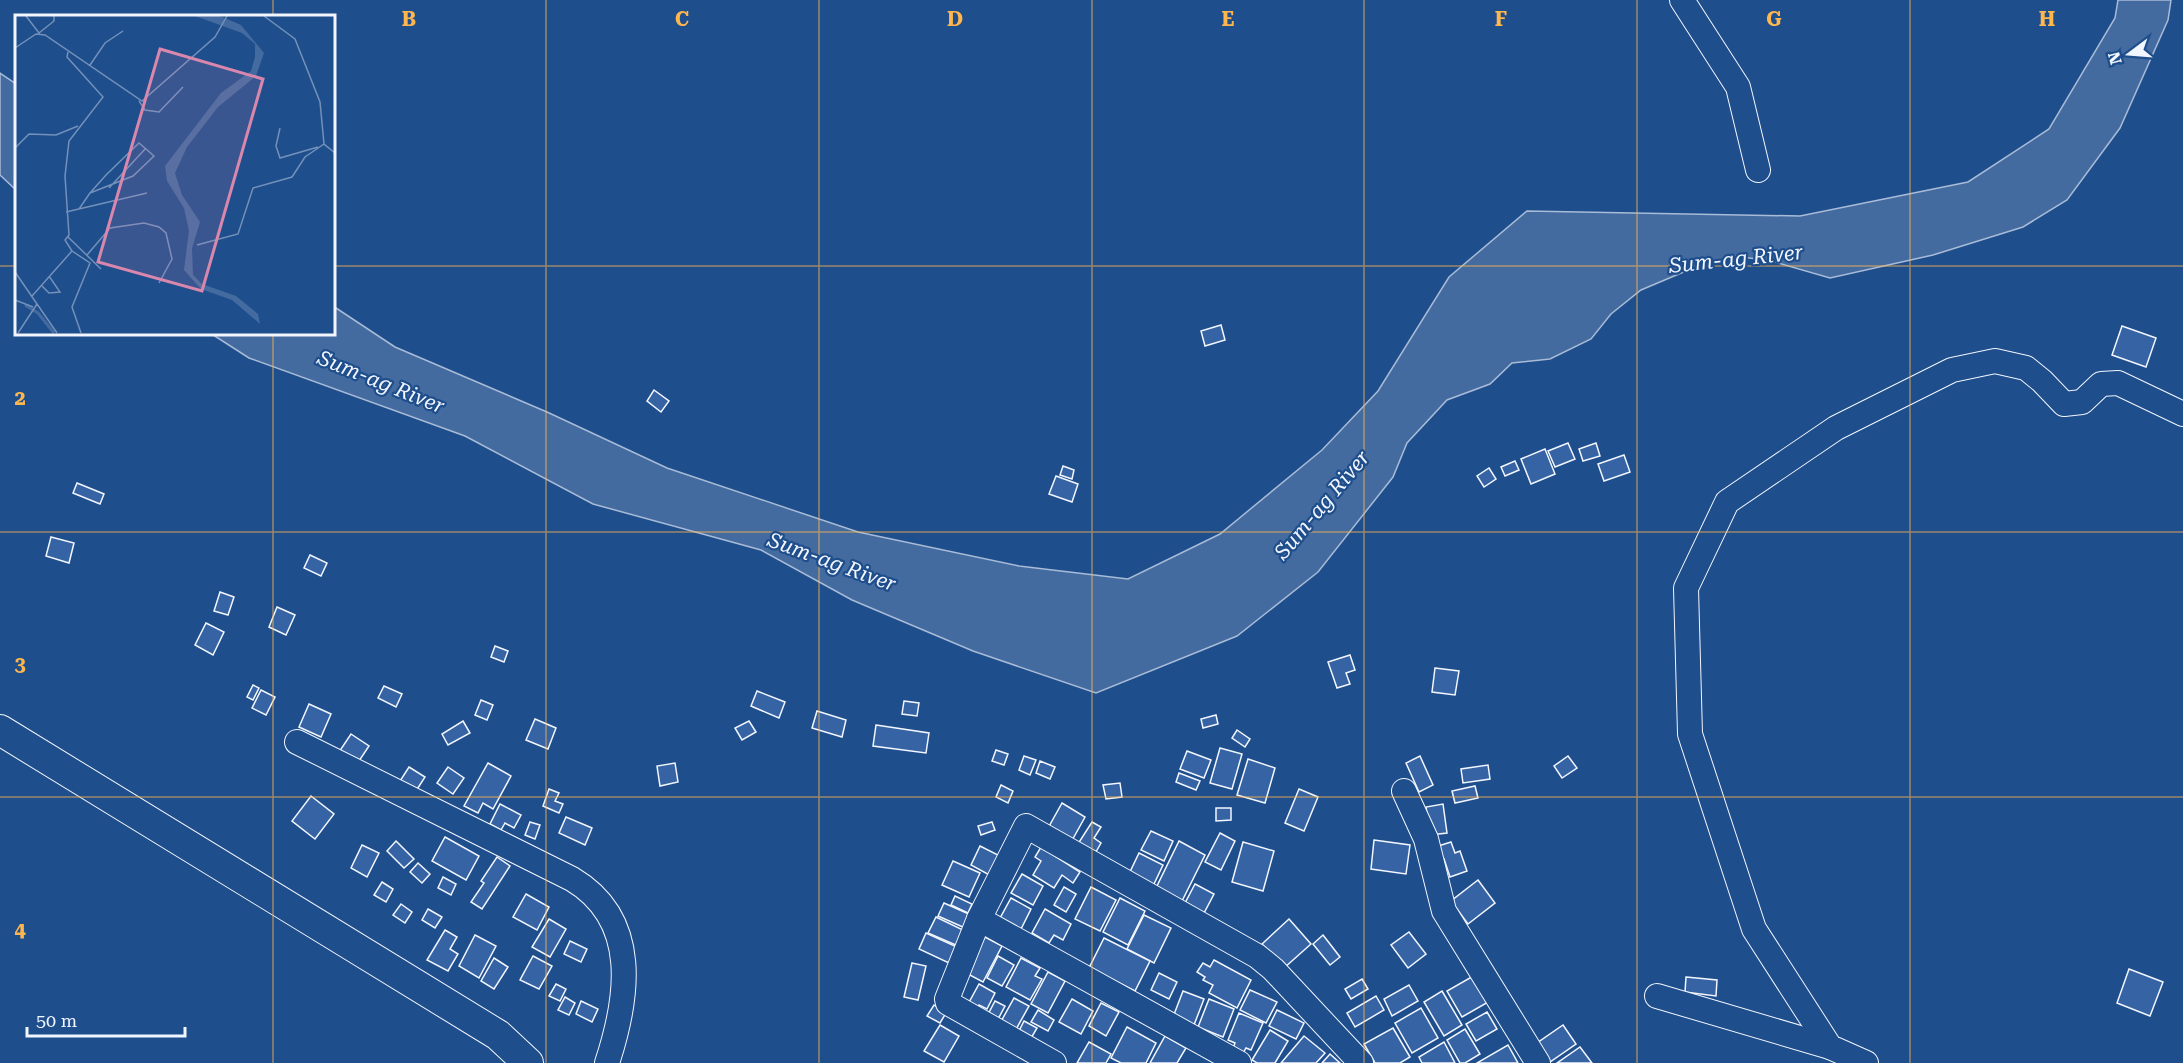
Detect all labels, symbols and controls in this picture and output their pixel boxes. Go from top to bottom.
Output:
text: B [402,7,416,31]
text: C [675,7,689,31]
text: D [947,7,963,31]
text: E [1222,7,1235,31]
text: F [1495,7,1507,31]
text: G [1766,7,1782,31]
text: H [2039,7,2055,31]
inset map [15,15,334,334]
north arrow [2099,24,2159,84]
text: N [2104,49,2126,67]
water label: Sum-ag River [1667,240,1804,278]
water label: Sum-ag River [313,345,448,418]
text: 2 [14,386,26,410]
water label: Sum-ag River [1269,446,1375,565]
water label: Sum-ag River [764,527,900,596]
text: 3 [14,652,26,676]
text: 4 [14,918,26,942]
scale bar [27,1000,184,1038]
text: 50 m [36,1010,77,1031]

